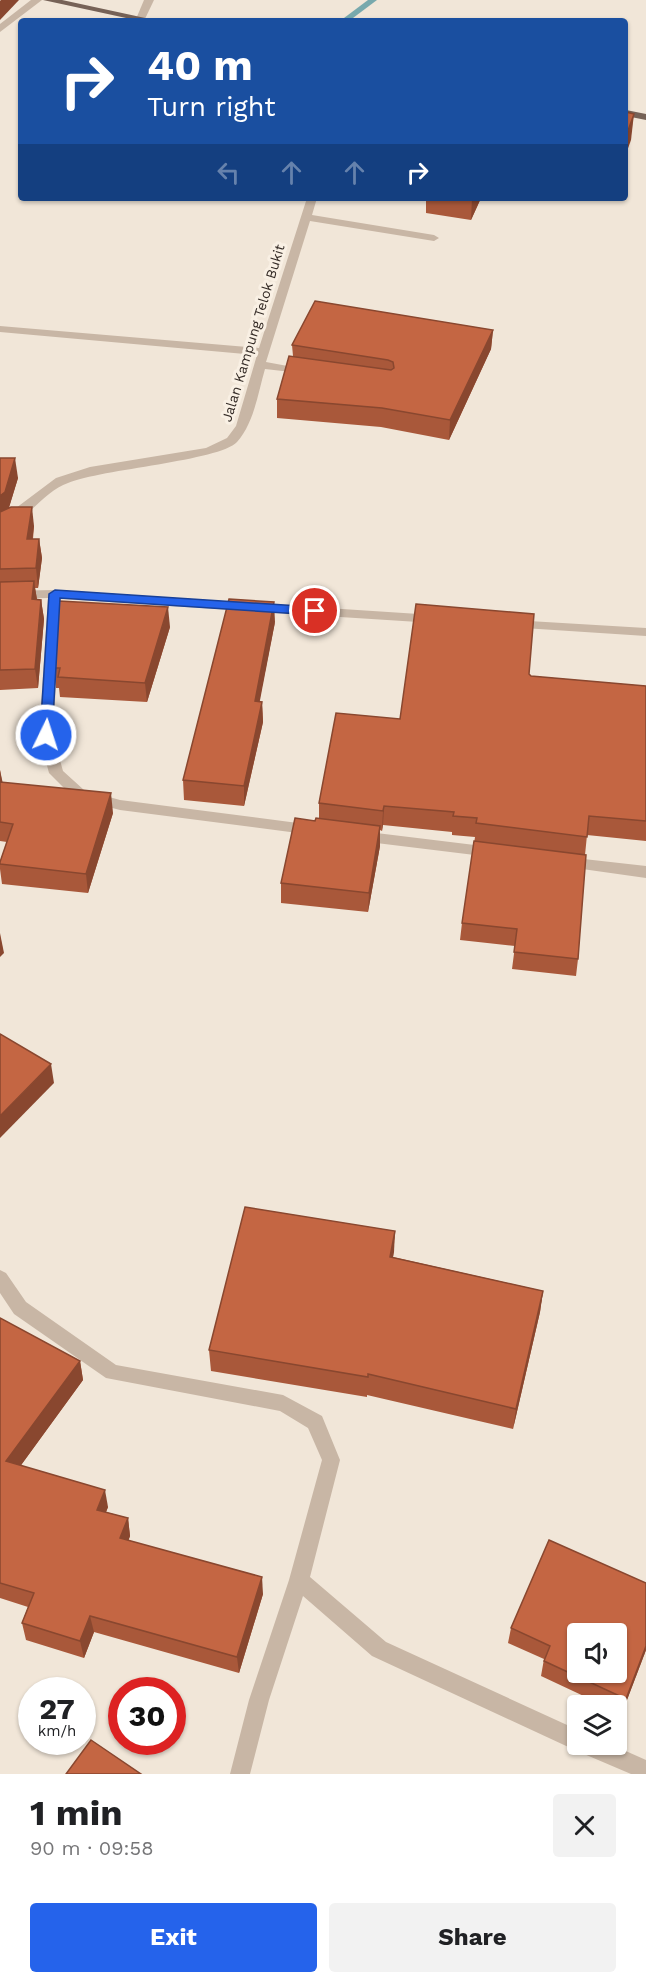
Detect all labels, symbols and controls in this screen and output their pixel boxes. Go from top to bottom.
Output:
text: 40 m [147,41,253,90]
icon: right [48,42,126,120]
text: Turn right [147,91,276,123]
icon: left [212,156,245,189]
icon: ahead [275,156,308,189]
icon: ahead [338,156,371,189]
icon: right [401,156,434,189]
street label: Jalan Kampung Telok Bukit [218,242,288,424]
pin [289,585,340,636]
icon: arrive [298,594,331,627]
position arrow [14,703,78,767]
map controls [567,1623,627,1755]
button: sound [567,1623,627,1683]
speed limit sign: 30 [108,1677,186,1755]
text: 27 [39,1691,75,1726]
button: layers [567,1695,627,1755]
text: km/h [38,1722,76,1740]
text: 1 min [30,1792,122,1834]
button: close [553,1794,616,1857]
text: 90 m · 09:58 [30,1836,153,1860]
button: Exit [30,1903,317,1972]
button: Share [329,1903,616,1972]

